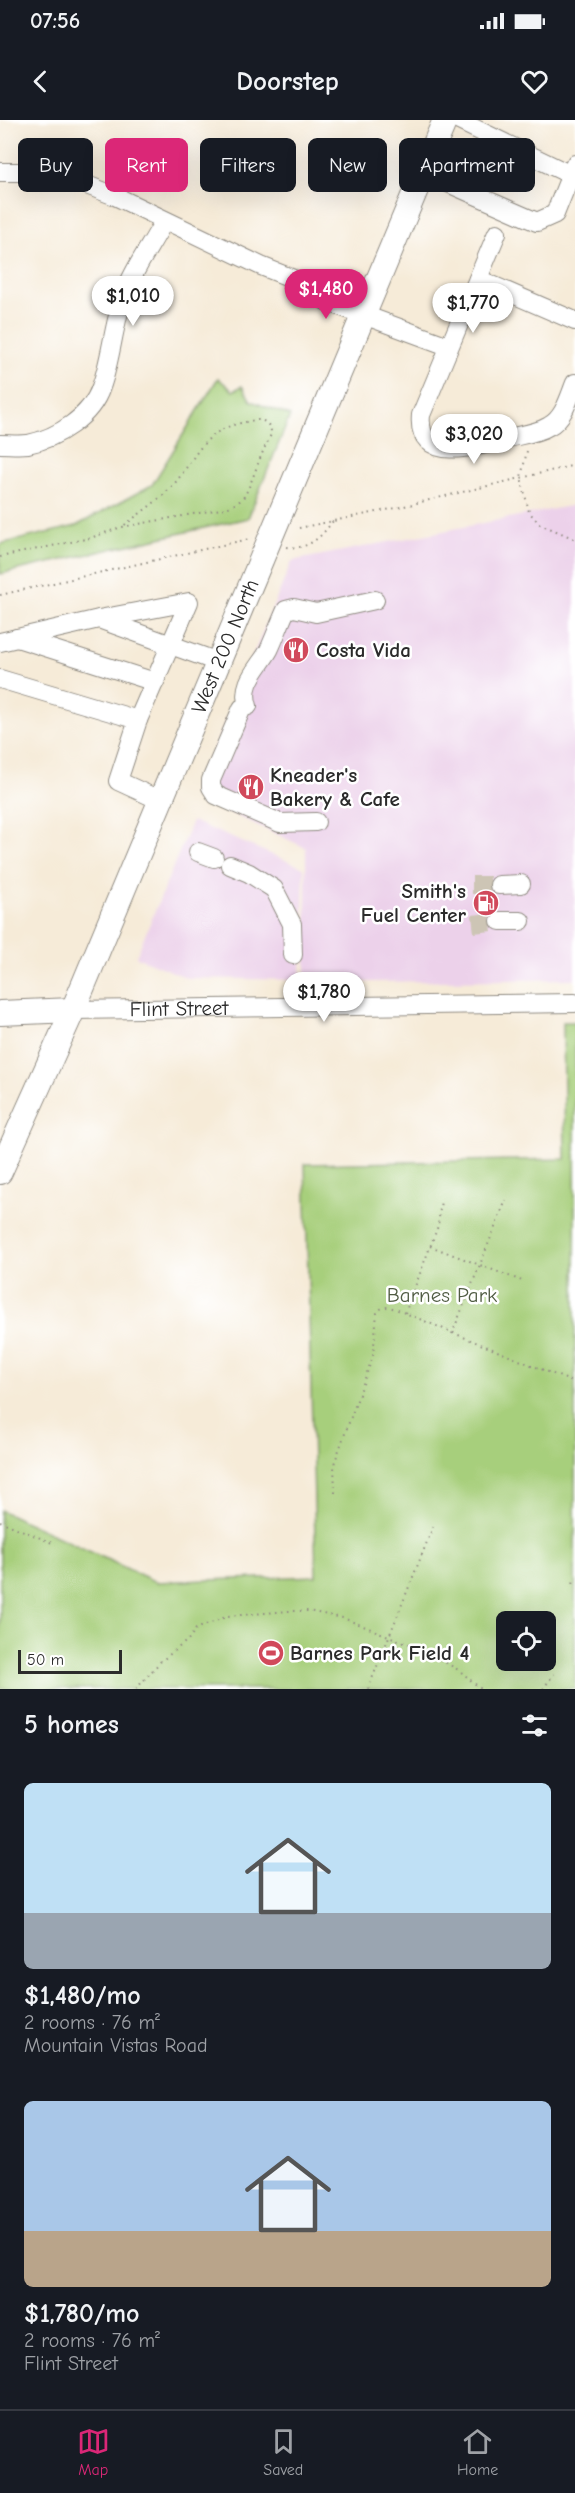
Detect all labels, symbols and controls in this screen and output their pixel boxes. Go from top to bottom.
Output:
text: 07:56 [30,8,80,34]
icon: back [24,65,57,98]
icon: heart [518,65,551,98]
text: Doorstep [236,66,339,97]
chip: Buy [18,138,93,192]
chip: Rent [105,138,188,192]
chip: Filters [200,138,296,192]
chip: New [308,138,387,192]
chip: Apartment [399,138,535,192]
pin: $1,480 [277,269,375,320]
pin: $1,010 [84,276,182,327]
text: $1,480 [299,277,353,300]
pin: $1,770 [424,283,522,334]
text: $1,010 [106,284,160,307]
text: $1,770 [446,291,500,314]
pin: $3,020 [425,414,523,465]
text: $3,020 [445,422,503,445]
street label: West 200 North [186,575,264,717]
restaurant icon: Costa Vida [281,635,311,665]
place label: Costa Vida [316,638,411,662]
place label: Kneader's Bakery & Cafe [270,763,400,811]
restaurant icon: Kneader's Bakery & Cafe [236,772,266,802]
place label: Smith's Fuel Center [361,879,467,927]
fuel station icon: Smith's Fuel Center [471,888,501,918]
pin: $1,780 [275,972,373,1023]
text: $1,780 [297,980,351,1003]
street label: Flint Street [129,996,230,1021]
park label: Barnes Park [387,1283,497,1307]
map controls [496,1611,556,1671]
button: locate [496,1611,556,1671]
sports icon: Barnes Park Field 4 [256,1638,286,1668]
place label: Barnes Park Field 4 [290,1641,470,1665]
scale bar [18,1647,122,1674]
text: 50 m [27,1651,64,1669]
icon: filters [518,1709,551,1742]
text: 5 homes [24,1710,119,1740]
icon: home [234,1822,342,1930]
text: $1,480/mo [24,1981,141,2011]
text: 2 rooms · 76 m² [24,2011,160,2034]
text: Mountain Vistas Road [24,2034,208,2057]
icon: home [234,2140,342,2248]
text: $1,780/mo [24,2299,139,2329]
text: 2 rooms · 76 m² [24,2329,160,2352]
text: Flint Street [24,2352,118,2375]
tab: Map [77,2425,110,2479]
tab: Saved [263,2425,303,2479]
tab: Home [457,2425,498,2479]

